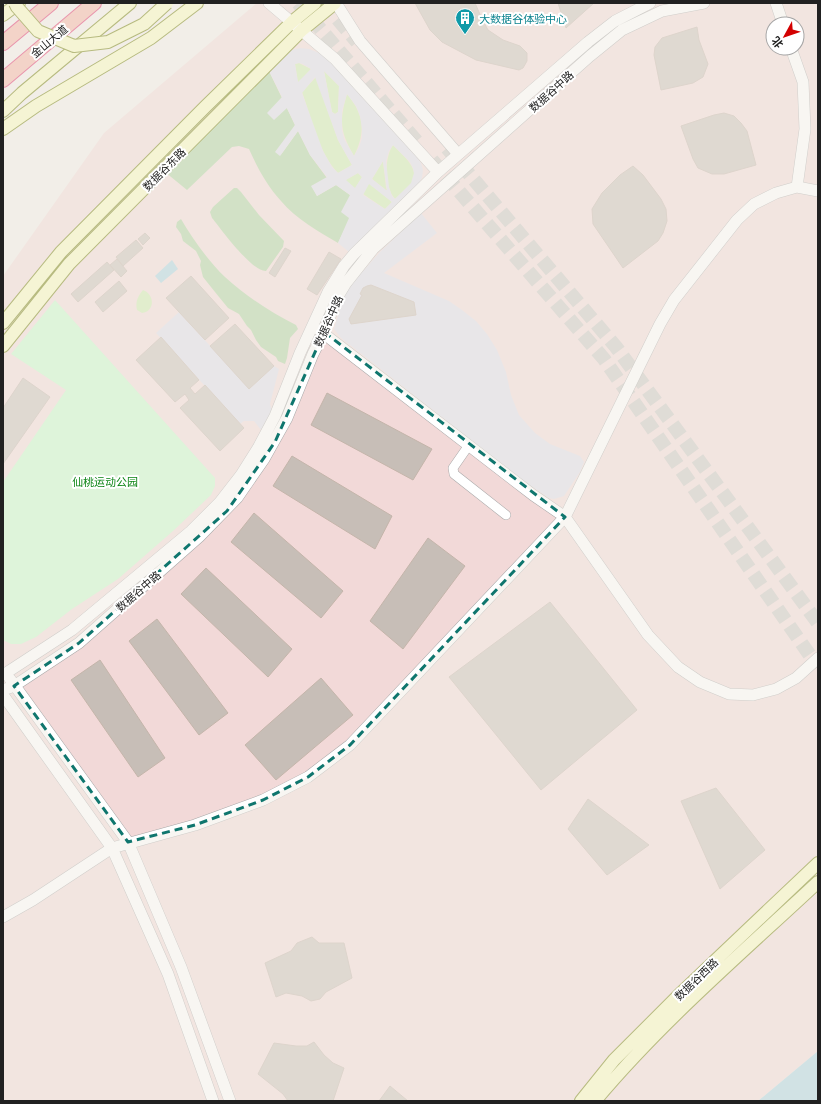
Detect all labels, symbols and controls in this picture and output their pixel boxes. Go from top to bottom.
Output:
building icon: 大数据谷体验中心 [454,7,476,35]
place label: 大数据谷体验中心 [479,12,567,25]
north arrow [765,16,805,56]
street label: 金山大道 [28,22,70,60]
text: 北 [768,34,785,51]
street label: 数据谷中路 [526,68,576,114]
street label: 数据谷东路 [140,145,188,193]
street label: 数据谷中路 [311,293,345,349]
park label: 仙桃运动公园 [72,475,138,488]
street label: 数据谷中路 [113,568,163,614]
street label: 数据谷西路 [672,955,720,1003]

